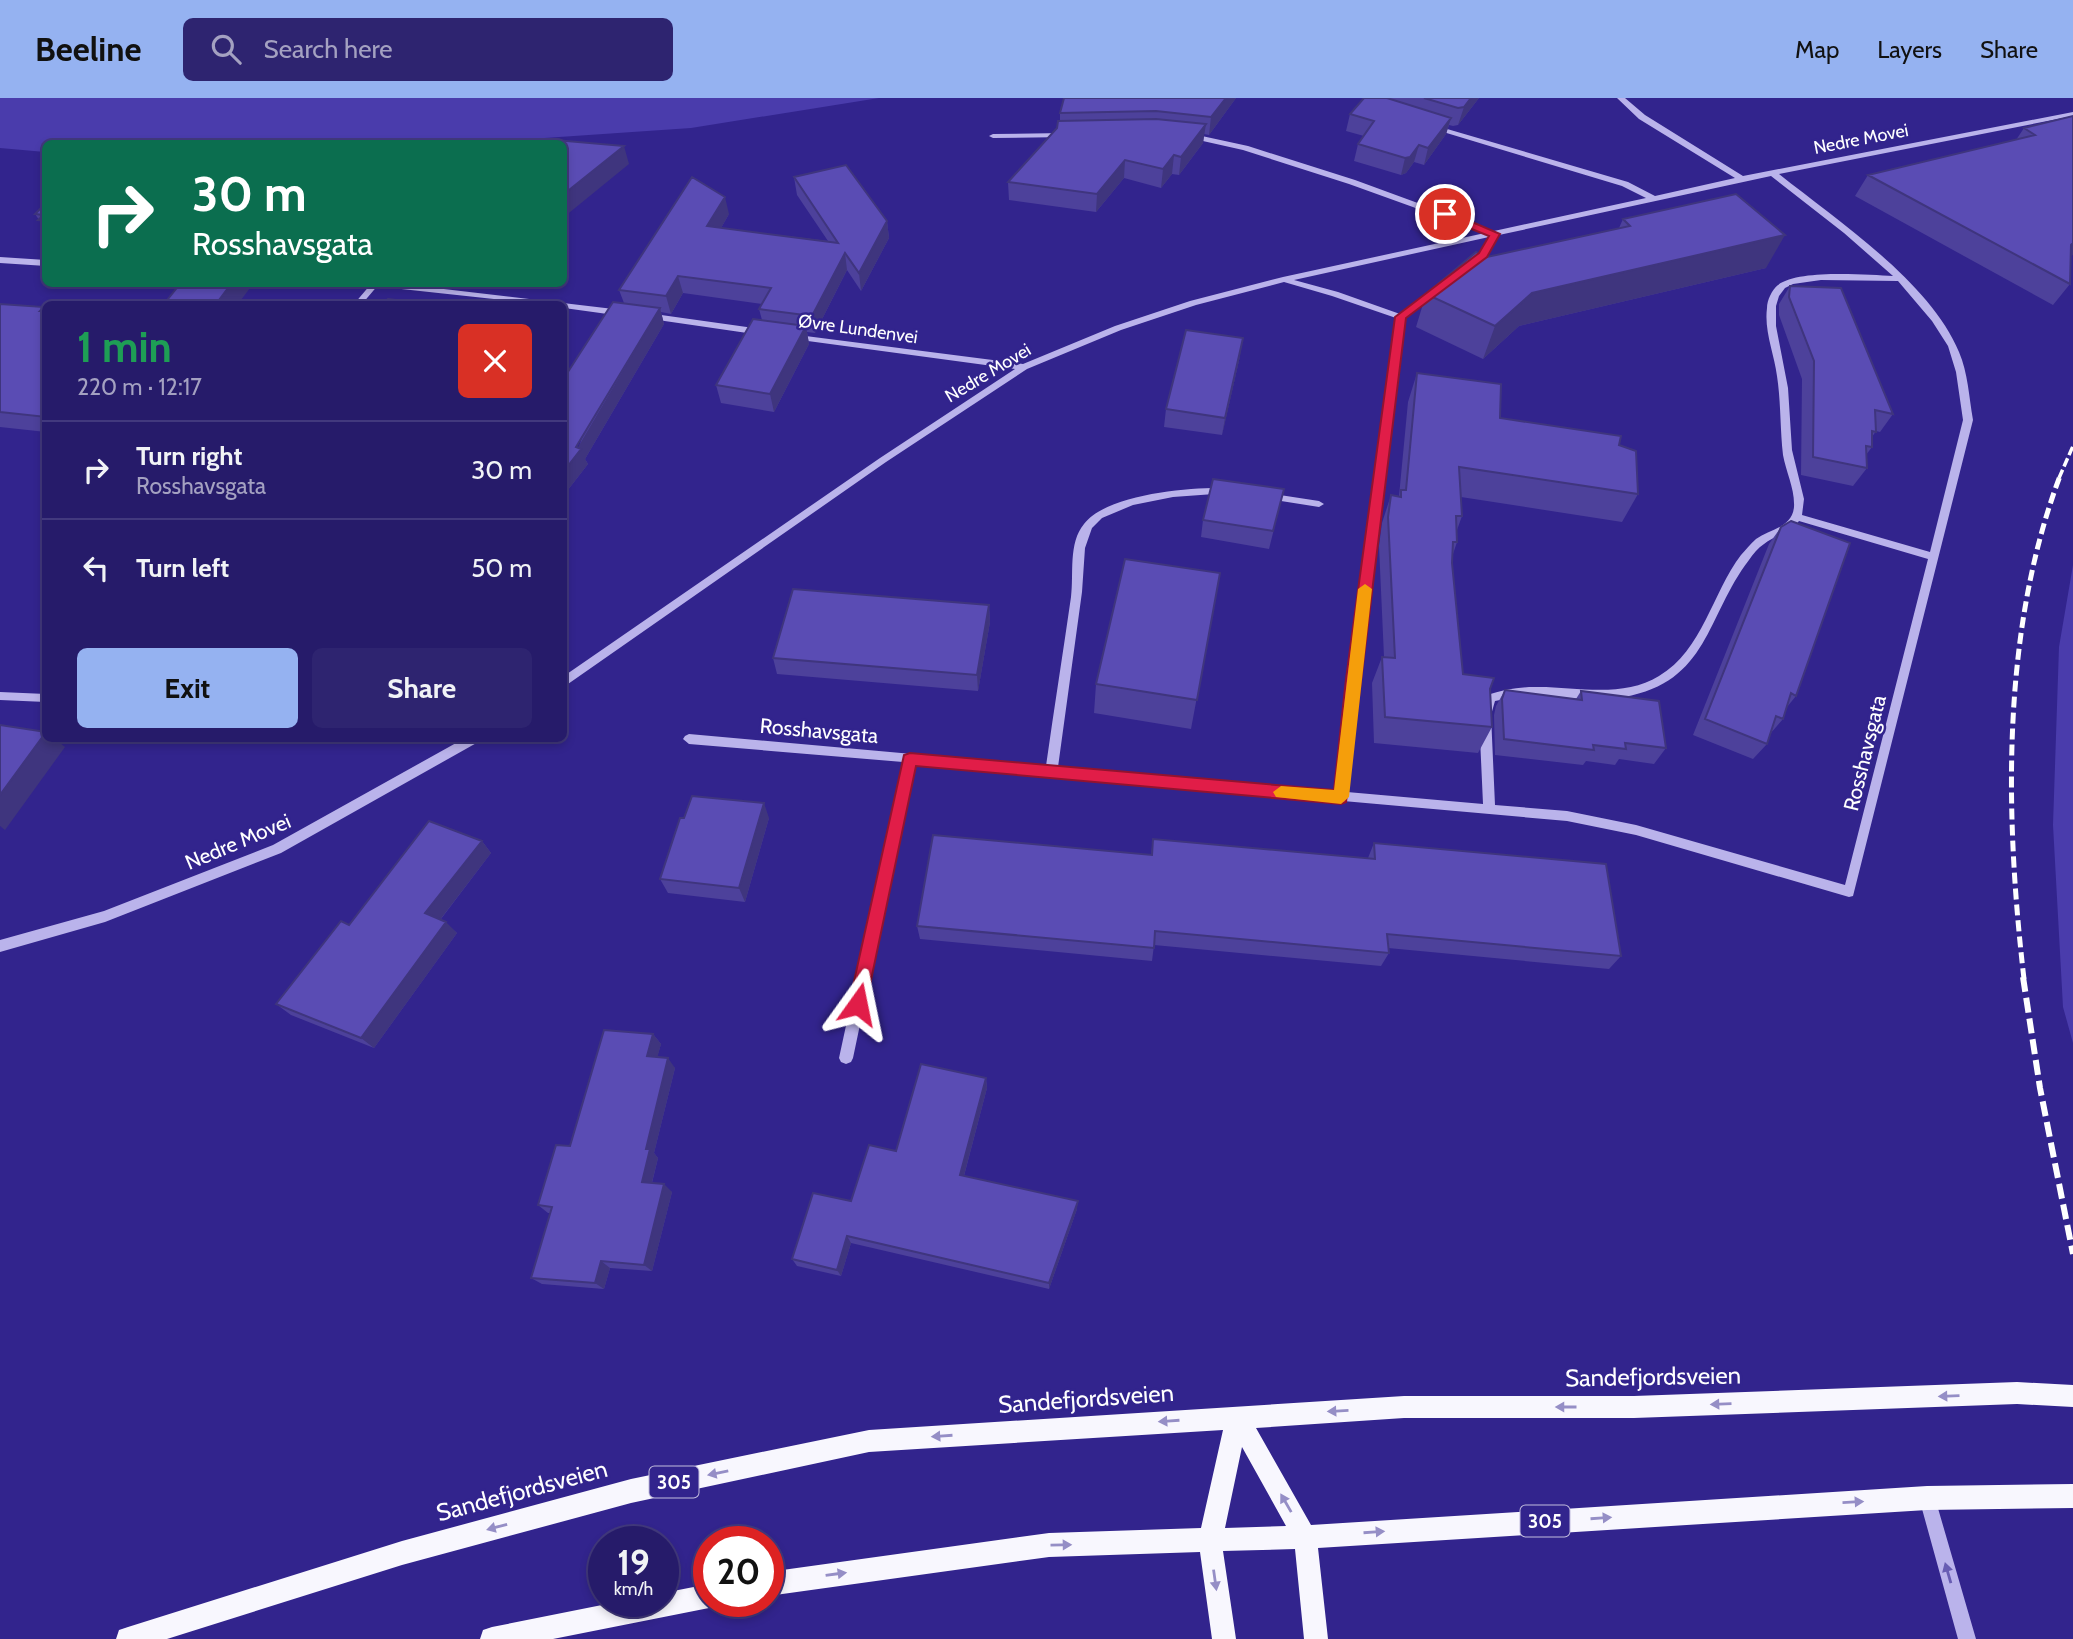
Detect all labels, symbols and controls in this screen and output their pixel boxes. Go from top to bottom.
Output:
search box [183,18,673,81]
text: Beeline [35,29,141,69]
icon: search [207,30,245,68]
text: Search here [263,33,393,65]
text: Map [1795,35,1839,64]
text: Layers [1877,35,1942,64]
text: Share [1980,35,2038,64]
street label: Nedre Movei [1812,119,1910,159]
text: 30 m [192,164,307,223]
icon: right [77,168,168,259]
pin [1415,184,1475,244]
icon: arrive [1426,195,1464,233]
text: Rosshavsgata [192,224,373,263]
street label: Øvre Lundenvei [797,310,919,348]
text: 1 min [77,321,172,373]
button: close [458,324,532,398]
street label: Nedre Movei [941,339,1035,407]
text: 220 m · 12:17 [77,373,202,401]
text: Turn right [136,440,242,472]
icon: right [77,451,115,489]
text: 30 m [471,454,532,486]
text: Rosshavsgata [136,472,266,500]
icon: left [77,549,115,587]
text: Turn left [136,552,229,584]
text: 50 m [471,552,532,584]
button: Exit [77,648,298,728]
button: Share [312,648,532,728]
street label: Rosshavsgata [1838,692,1891,813]
street label: Rosshavsgata [759,713,879,748]
street label: Nedre Movei [181,808,294,875]
position arrow [821,967,895,1041]
street label: Sandefjordsveien [1565,1360,1741,1393]
street label: Sandefjordsveien [997,1378,1175,1419]
one-way arrow [1937,1390,1959,1401]
one-way arrow [1710,1398,1732,1409]
one-way arrow [1555,1401,1577,1413]
one-way arrow [1327,1405,1349,1416]
one-way arrow [1157,1416,1179,1427]
one-way arrow [930,1431,952,1442]
street label: Sandefjordsveien [433,1454,611,1527]
road number: 305 [650,1466,698,1498]
one-way arrow [706,1467,728,1478]
one-way arrow [1280,1493,1292,1513]
one-way arrow [1842,1496,1864,1507]
road number: 305 [1520,1506,1570,1536]
one-way arrow [1590,1512,1612,1523]
one-way arrow [485,1522,507,1533]
speed limit sign: 20 [693,1526,784,1617]
one-way arrow [1363,1527,1385,1538]
one-way arrow [1050,1539,1072,1550]
text: 19 [617,1541,650,1584]
one-way arrow [1943,1563,1953,1584]
one-way arrow [825,1568,847,1579]
one-way arrow [1210,1569,1221,1591]
text: km/h [614,1578,653,1600]

